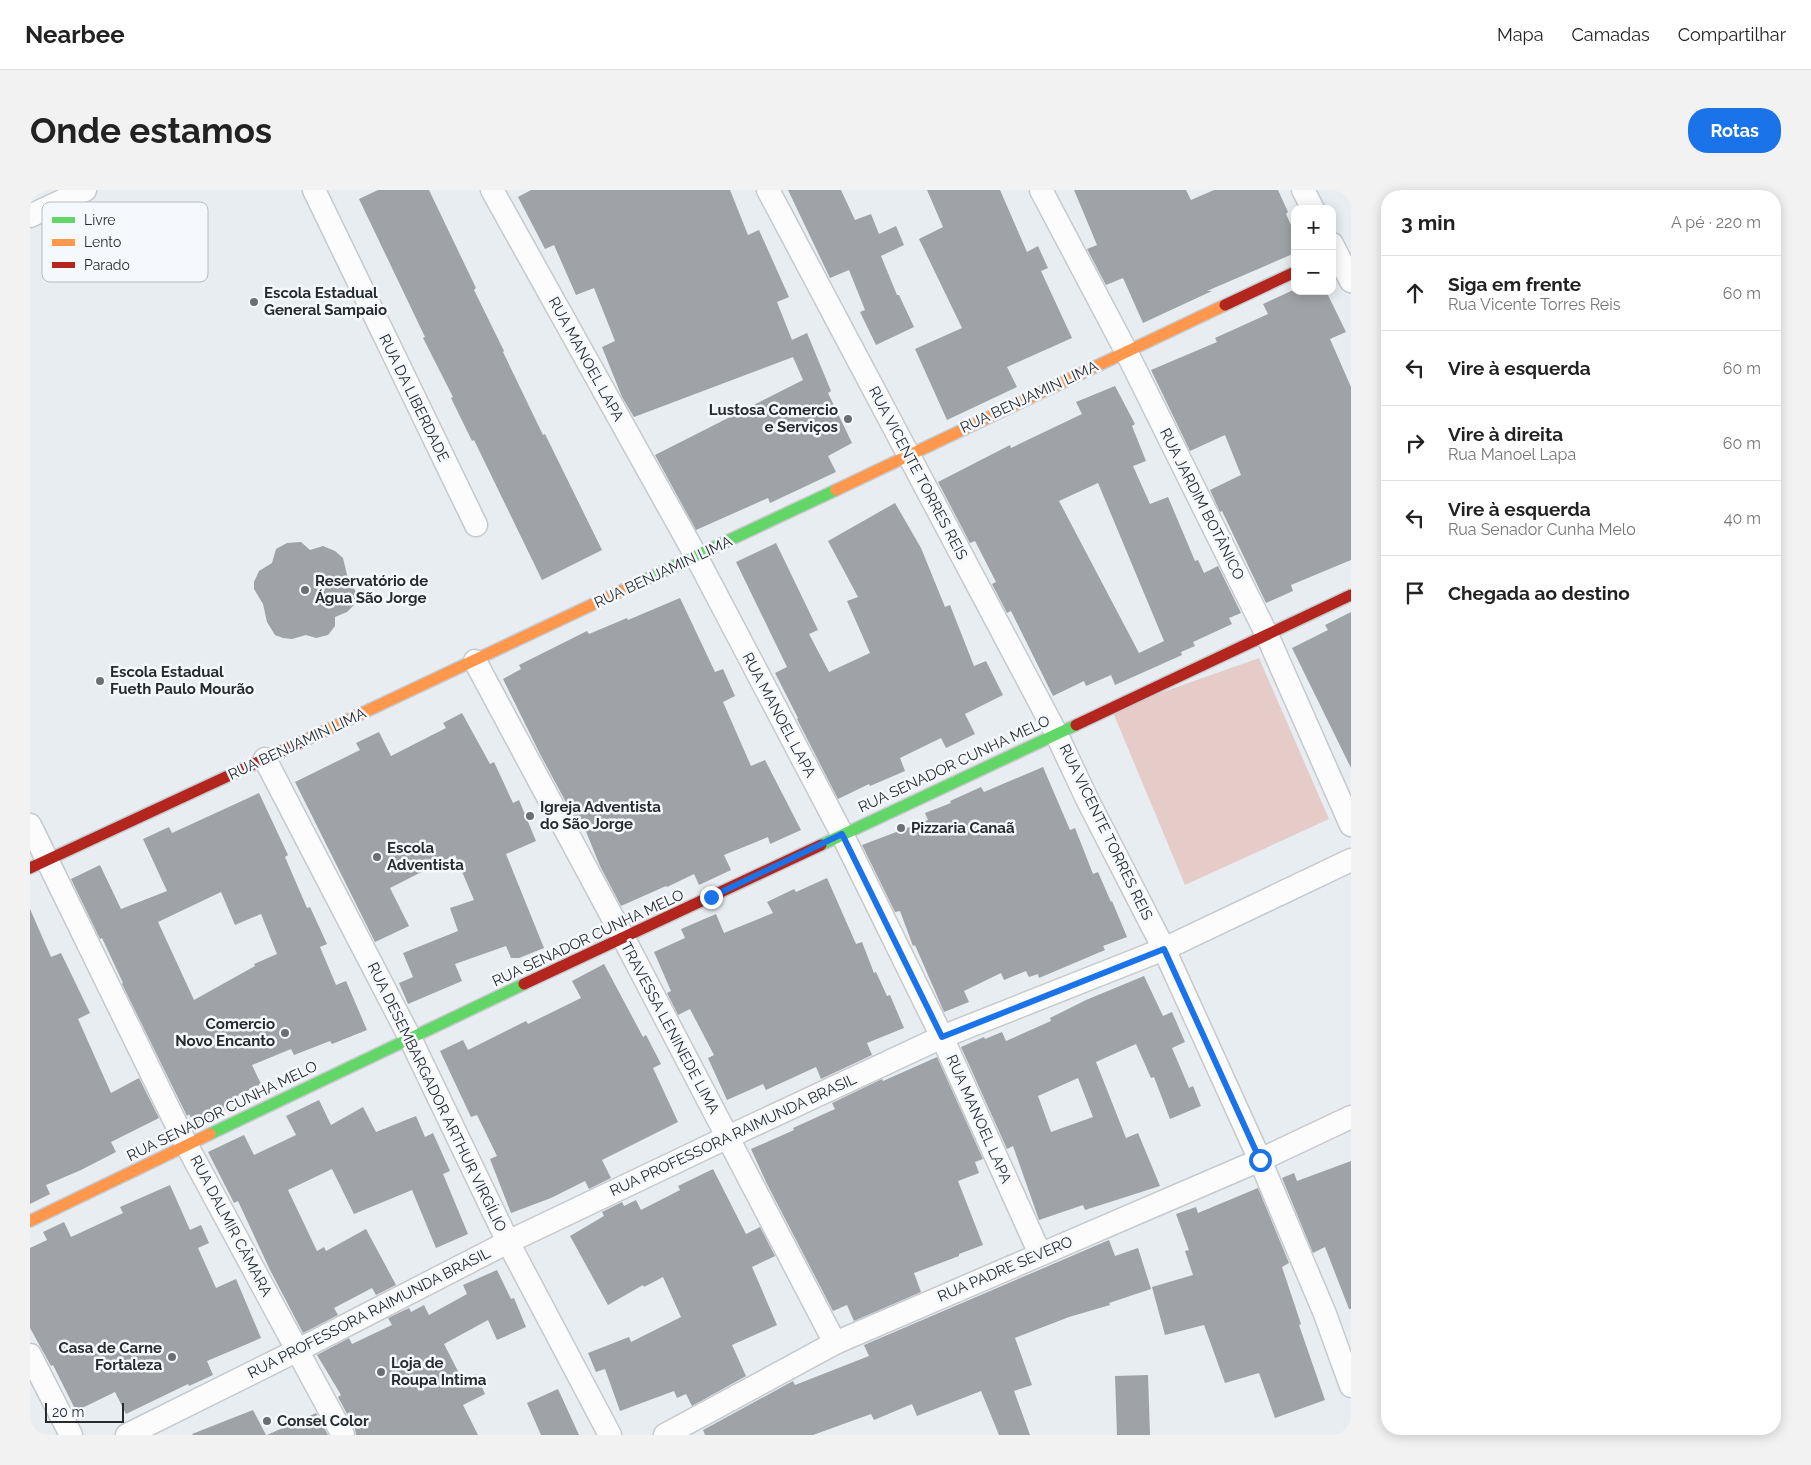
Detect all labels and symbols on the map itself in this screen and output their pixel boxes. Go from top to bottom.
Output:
legend [42,202,208,282]
text: Livre [84,212,116,228]
text: Lento [84,234,121,250]
text: Parado [84,257,130,273]
place label: Escola Estadual General Sampaio [264,284,387,319]
street label: RUA MANOEL LAPA [544,294,628,424]
marker: Escola Estadual General Sampaio [248,296,260,308]
street label: RUA DA LIBERDADE [375,331,453,465]
street label: RUA BENJAMIN LIMA [957,357,1101,437]
street label: RUA VICENTE TORRES REIS [865,383,971,563]
place label: Lustosa Comercio e Serviços [709,401,838,436]
marker: Lustosa Comercio e Serviços [842,413,854,425]
street label: RUA JARDIM BOTÂNICO [1156,425,1248,583]
street label: RUA BENJAMIN LIMA [591,532,735,612]
place label: Reservatório de Água São Jorge [315,572,428,607]
marker: Reservatório de Água São Jorge [299,584,311,596]
street label: RUA MANOEL LAPA [738,649,820,781]
place label: Escola Estadual Fueth Paulo Mourão [110,663,254,698]
marker: Escola Estadual Fueth Paulo Mourão [94,675,106,687]
street label: RUA BENJAMIN LIMA [225,704,369,784]
street label: RUA SENADOR CUNHA MELO [855,712,1053,816]
street label: RUA VICENTE TORRES REIS [1055,741,1157,923]
place label: Igreja Adventista do São Jorge [540,798,661,833]
marker: Igreja Adventista do São Jorge [524,810,536,822]
place label: Pizzaria Canaã [911,819,1015,837]
marker: Pizzaria Canaã [895,822,907,834]
place label: Escola Adventista [387,839,464,874]
marker: Escola Adventista [371,851,383,863]
street label: RUA SENADOR CUNHA MELO [489,886,687,990]
route end [700,886,723,909]
street label: TRAVESSA LENINEDE LIMA [617,939,723,1117]
street label: RUA DESEMBARGADOR ARTHUR VIRGÍLIO [364,959,510,1235]
place label: Comercio Novo Encanto [175,1015,275,1050]
marker: Comercio Novo Encanto [279,1027,291,1039]
street label: RUA MANOEL LAPA [942,1052,1016,1186]
street label: RUA SENADOR CUNHA MELO [124,1057,320,1165]
street label: RUA PROFESSORA RAIMUNDA BRASIL [607,1070,859,1200]
route start [1249,1149,1272,1172]
street label: RUA DALMIR CÂMARA [186,1152,276,1300]
street label: RUA PADRE SEVERO [935,1232,1075,1306]
street label: RUA PROFESSORA RAIMUNDA BRASIL [245,1244,494,1382]
place label: Casa de Carne Fortaleza [58,1339,162,1374]
marker: Casa de Carne Fortaleza [166,1351,178,1363]
place label: Loja de Roupa Intima [391,1354,487,1389]
marker: Loja de Roupa Intima [375,1366,387,1378]
scale bar [45,1400,124,1423]
place label: Consel Color [277,1412,369,1430]
marker: Consel Color [261,1415,273,1427]

